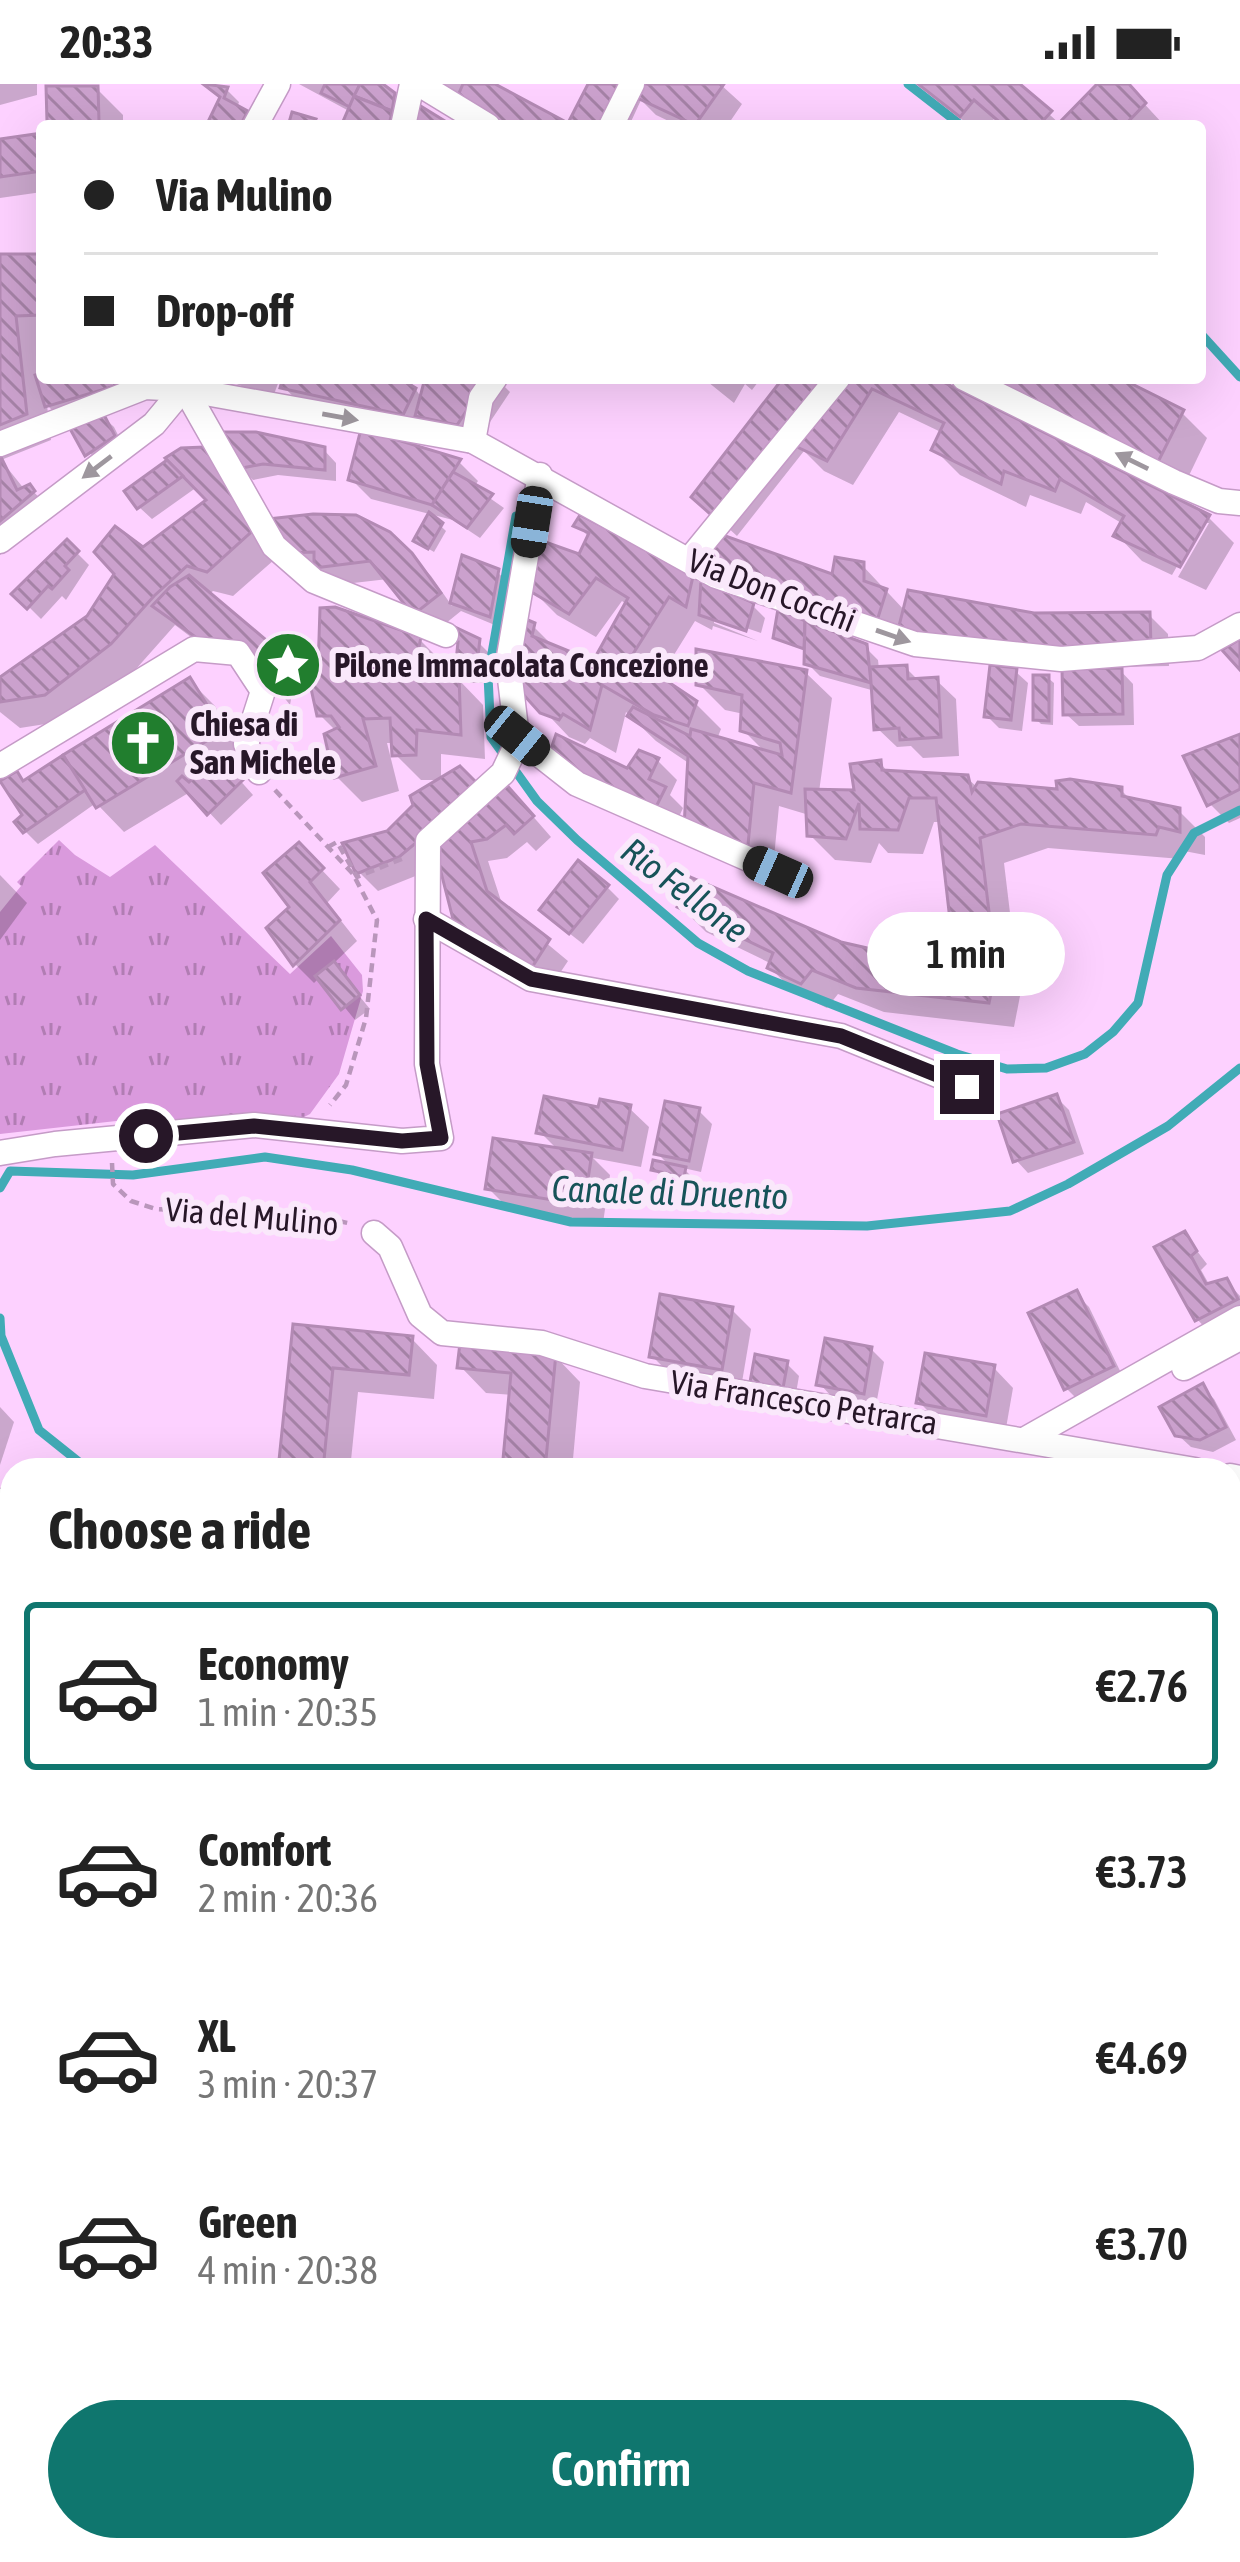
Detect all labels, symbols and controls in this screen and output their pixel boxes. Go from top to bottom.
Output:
text: 20:33 [60,16,154,68]
text: Via Mulino [156,169,333,221]
text: Drop-off [156,285,294,337]
one-way arrow [322,407,359,426]
one-way arrow [1114,451,1149,471]
one-way arrow [82,455,113,479]
car [509,484,555,560]
street label: Via Don Cocchi [683,541,861,639]
one-way arrow [875,628,911,646]
place icon: Pilone Immacolata Concezione [253,630,323,700]
place label: Pilone Immacolata Concezione [334,646,709,684]
car [478,699,556,773]
place label: Chiesa di San Michele [190,705,336,781]
church icon: Chiesa di San Michele [108,708,178,778]
water label: Rio Fellone [613,829,757,951]
car [738,841,818,903]
callout: 1 min [868,913,1066,997]
text: 1 min [926,932,1006,976]
route end [940,1060,994,1114]
route start [119,1109,173,1163]
water label: Canale di Druento [551,1167,789,1217]
street label: Via del Mulino [164,1190,340,1242]
street label: Via Francesco Petrarca [668,1362,940,1442]
text: Choose a ride [48,1499,311,1560]
icon: car [54,1632,162,1740]
text: Economy [198,1638,349,1690]
text: €2.76 [1096,1660,1188,1712]
text: 1 min · 20:35 [198,1690,378,1734]
icon: car [54,1818,162,1926]
text: Comfort [198,1824,331,1876]
text: €3.73 [1096,1846,1188,1898]
text: 2 min · 20:36 [198,1876,378,1920]
icon: car [54,2004,162,2112]
text: XL [198,2010,236,2062]
text: €4.69 [1096,2032,1188,2084]
text: 3 min · 20:37 [198,2062,378,2106]
icon: car [54,2190,162,2298]
text: Green [198,2196,298,2248]
text: €3.70 [1096,2218,1188,2270]
text: 4 min · 20:38 [198,2248,378,2292]
button: Confirm [48,2400,1194,2538]

